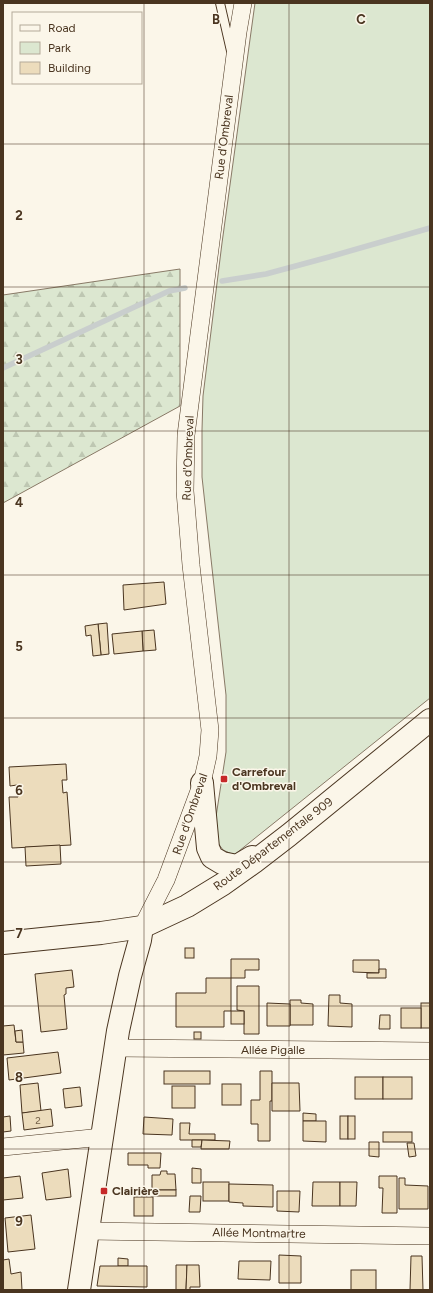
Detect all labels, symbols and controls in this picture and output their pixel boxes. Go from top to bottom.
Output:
legend [12,12,142,84]
text: B [212,12,220,27]
text: C [356,12,366,27]
text: Road [48,21,76,35]
text: Park [48,41,71,55]
text: Building [48,61,91,75]
street label: Rue d'Ombreval [212,94,236,180]
text: 2 [15,208,23,223]
text: 3 [15,352,23,367]
street label: Rue d'Ombreval [180,415,196,501]
text: 4 [15,495,23,510]
text: 5 [15,639,23,654]
place label: Carrefour d'Ombreval [232,765,296,793]
street label: Rue d'Ombreval [170,772,210,856]
marker: Carrefour d'Ombreval [219,774,229,784]
text: 6 [15,783,23,798]
street label: Route Départementale 909 [211,794,336,893]
text: 7 [15,926,23,941]
street label: Allée Pigalle [241,1043,306,1057]
text: 8 [15,1070,23,1085]
house number: 2 [35,1114,41,1127]
place label: Clairière [112,1184,159,1198]
marker: Clairière [99,1186,109,1196]
text: 9 [15,1214,23,1229]
street label: Allée Montmartre [212,1225,306,1241]

